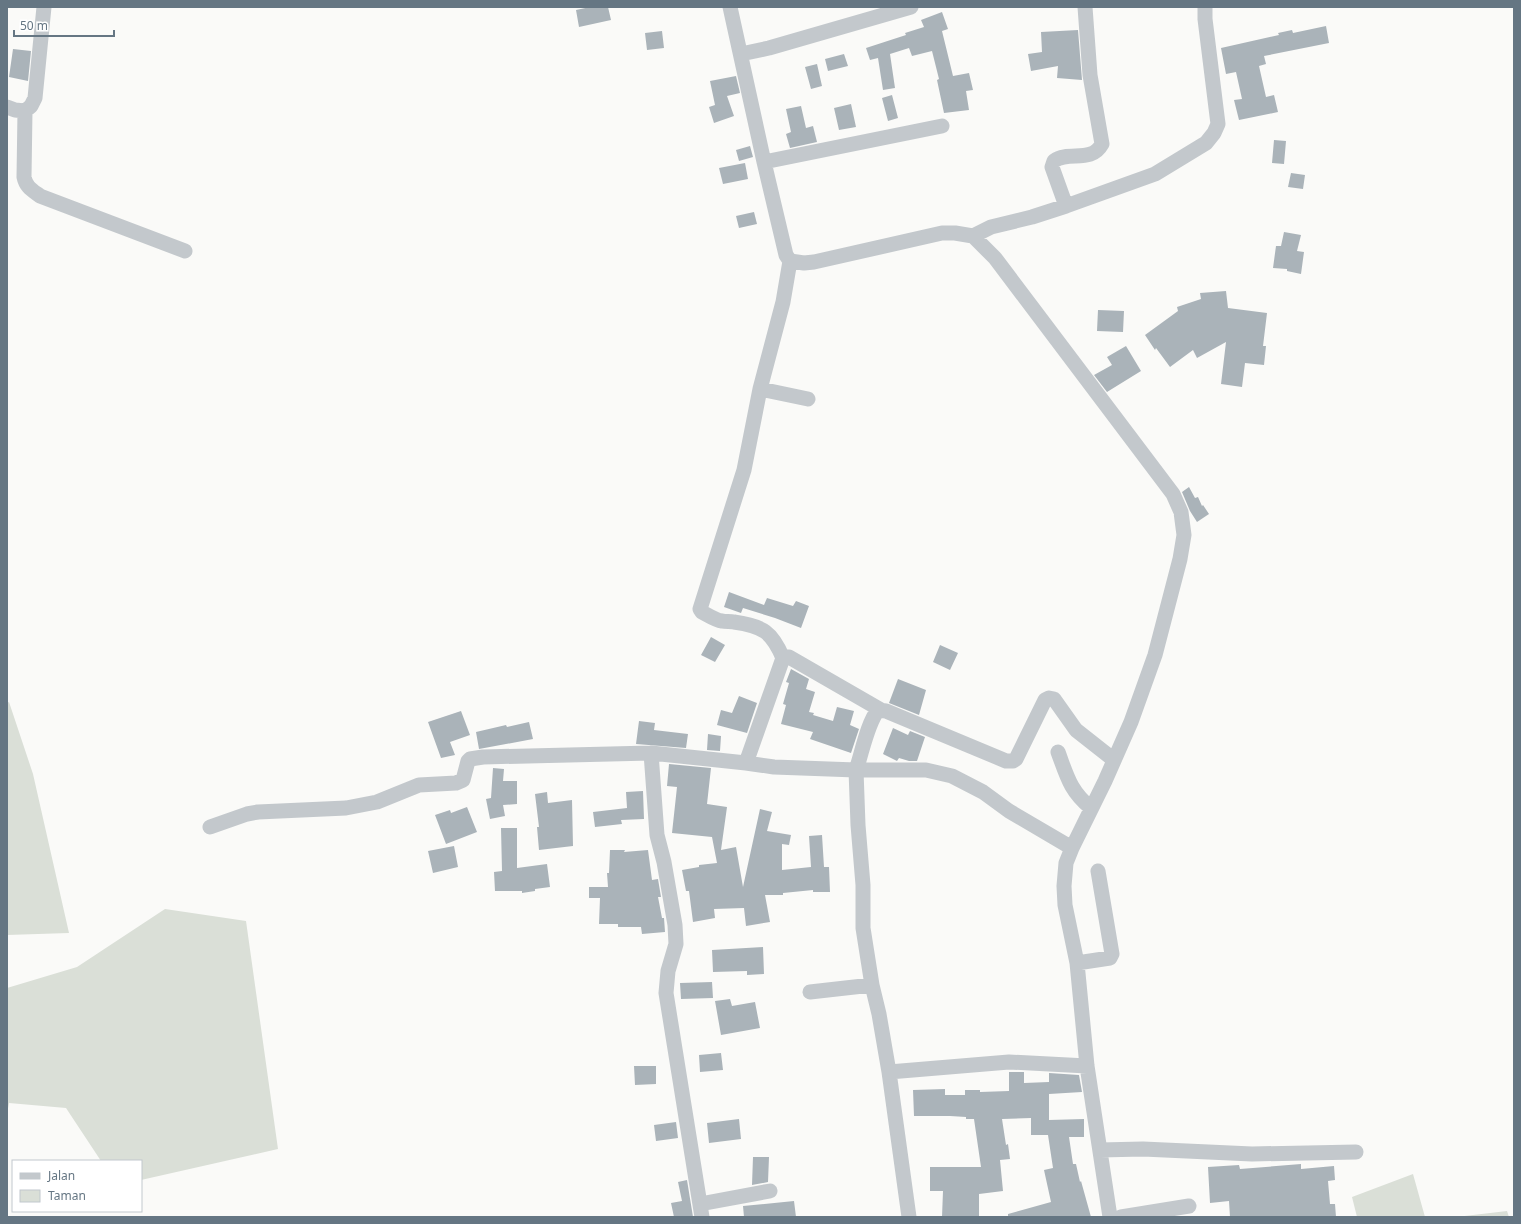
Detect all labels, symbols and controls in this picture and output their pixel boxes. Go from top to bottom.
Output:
scale bar [14,12,114,38]
text: 50 m [20,17,48,34]
legend [12,1160,142,1212]
text: Jalan [47,1167,75,1184]
text: Taman [48,1187,86,1204]

